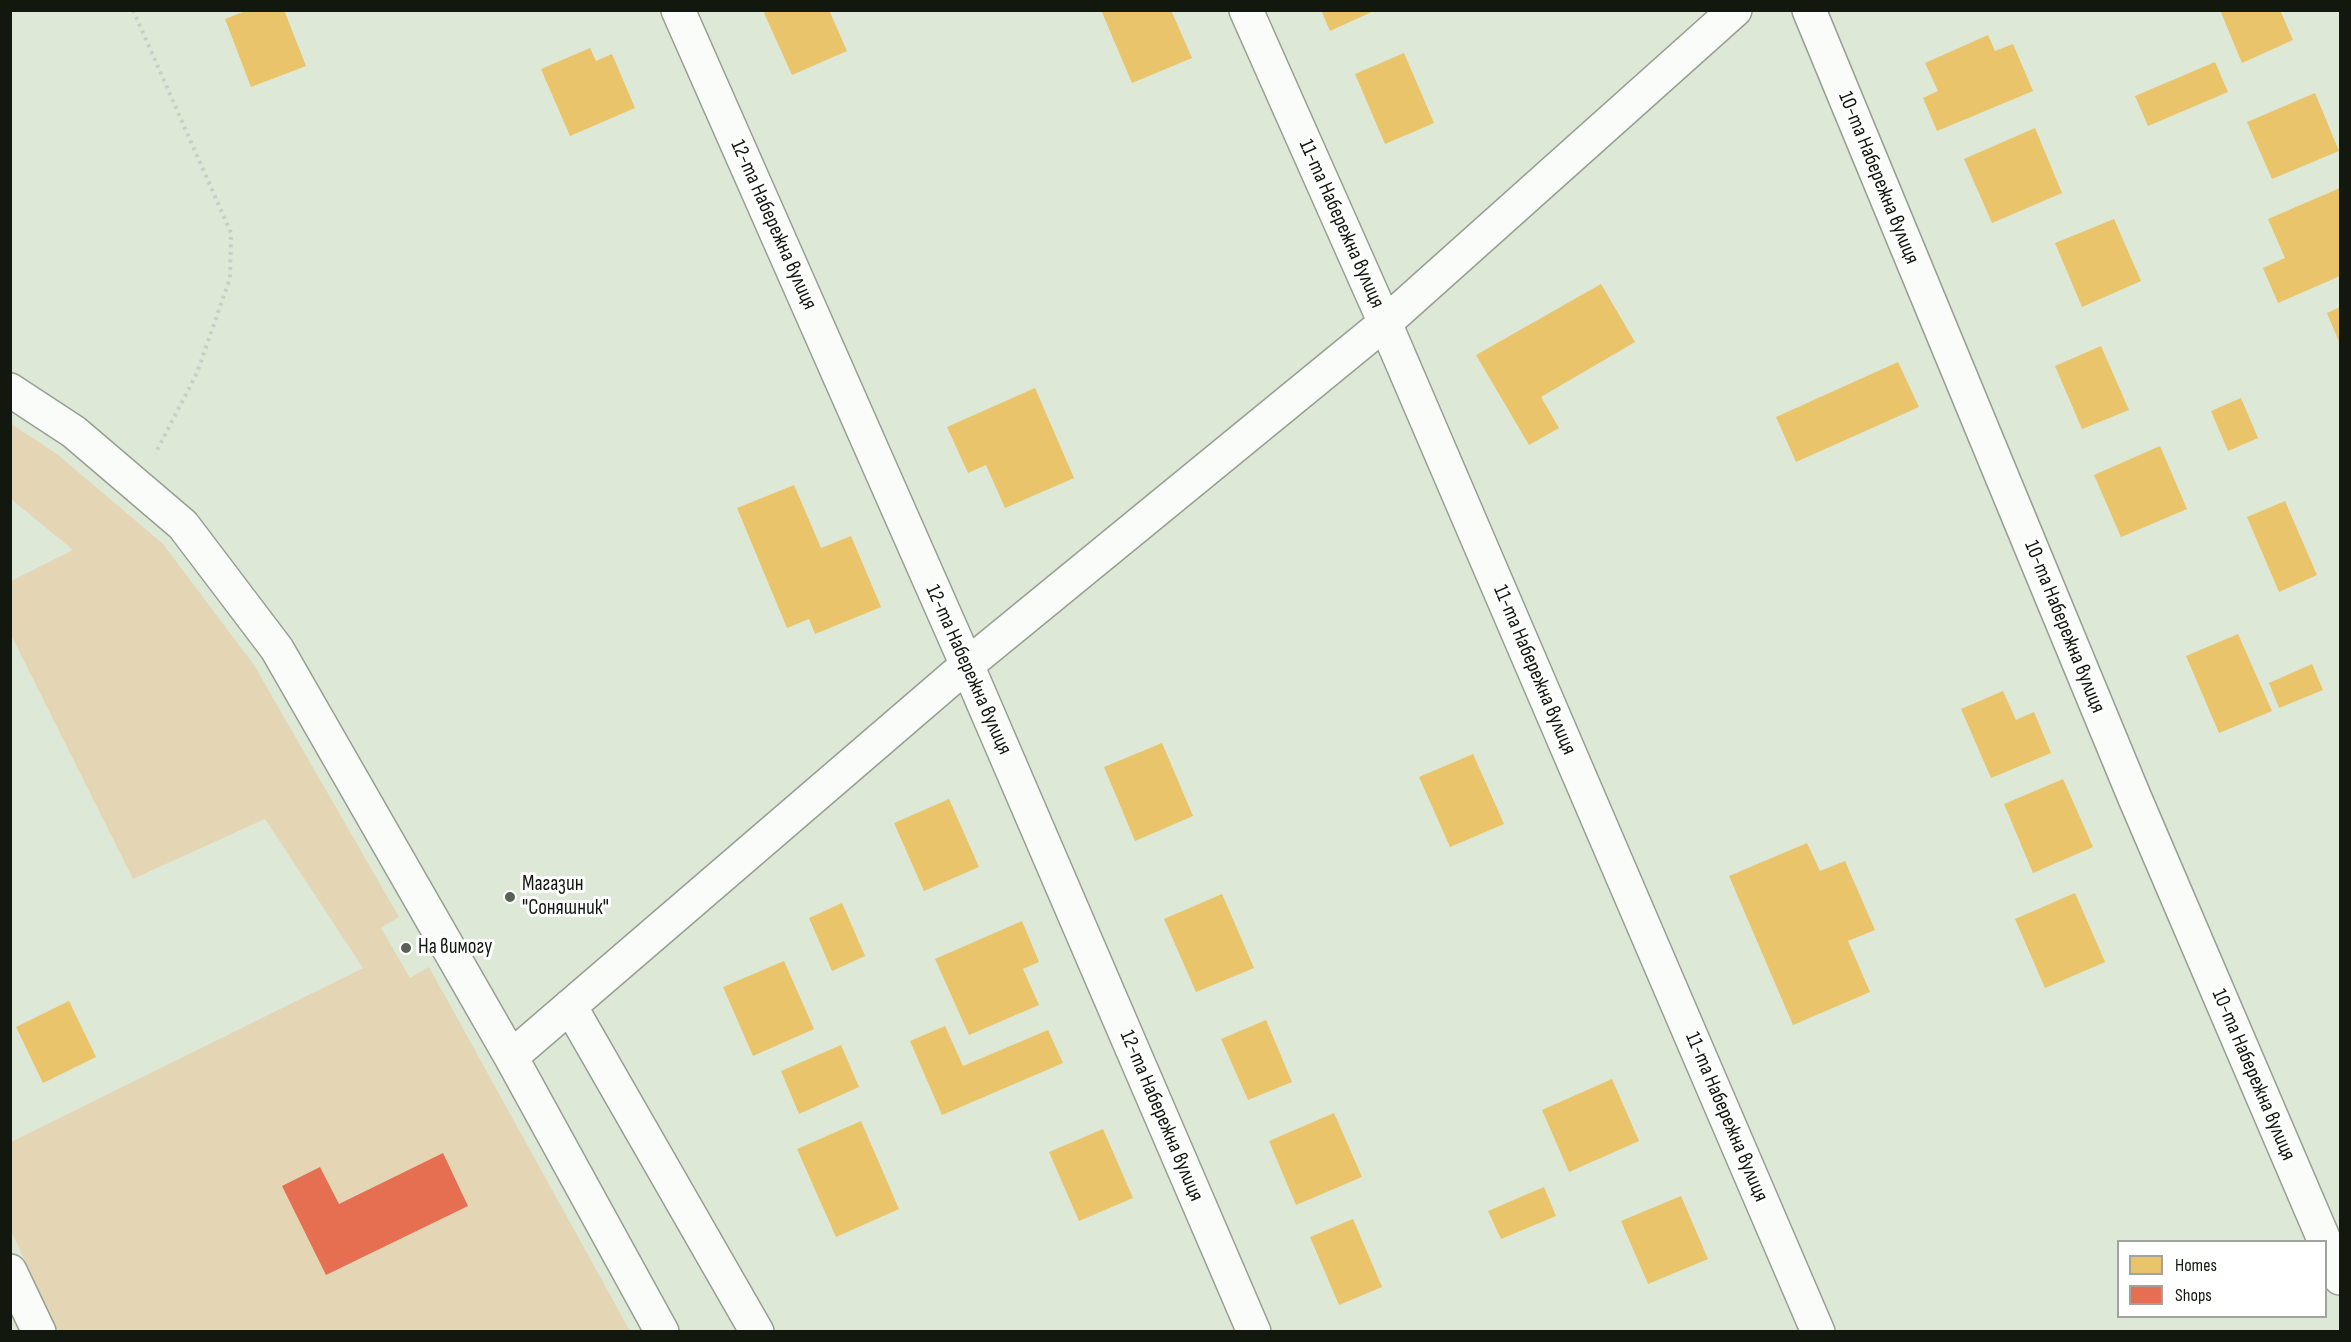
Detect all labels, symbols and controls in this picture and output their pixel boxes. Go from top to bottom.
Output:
street label: 10-та Набережна вулиця [1832,88,1924,268]
street label: 12-та Набережна вулиця [724,136,822,314]
street label: 11-та Набережна вулиця [1293,136,1389,312]
street label: 10-та Набережна вулиця [2018,537,2110,717]
street label: 12-та Набережна вулиця [919,581,1017,759]
street label: 11-та Набережна вулиця [1487,581,1581,759]
place label: Магазин "Соняшник" [522,872,609,922]
marker: Магазин "Соняшник" [503,890,517,904]
place label: На вимогу [418,935,492,961]
marker: На вимогу [399,941,413,955]
street label: 10-та Набережна вулиця [2205,985,2301,1165]
street label: 12-та Набережна вулиця [1114,1027,1208,1205]
street label: 11-та Набережна вулиця [1679,1028,1773,1206]
legend [2117,1240,2327,1318]
text: Homes [2175,1255,2217,1276]
text: Shops [2175,1285,2212,1306]

